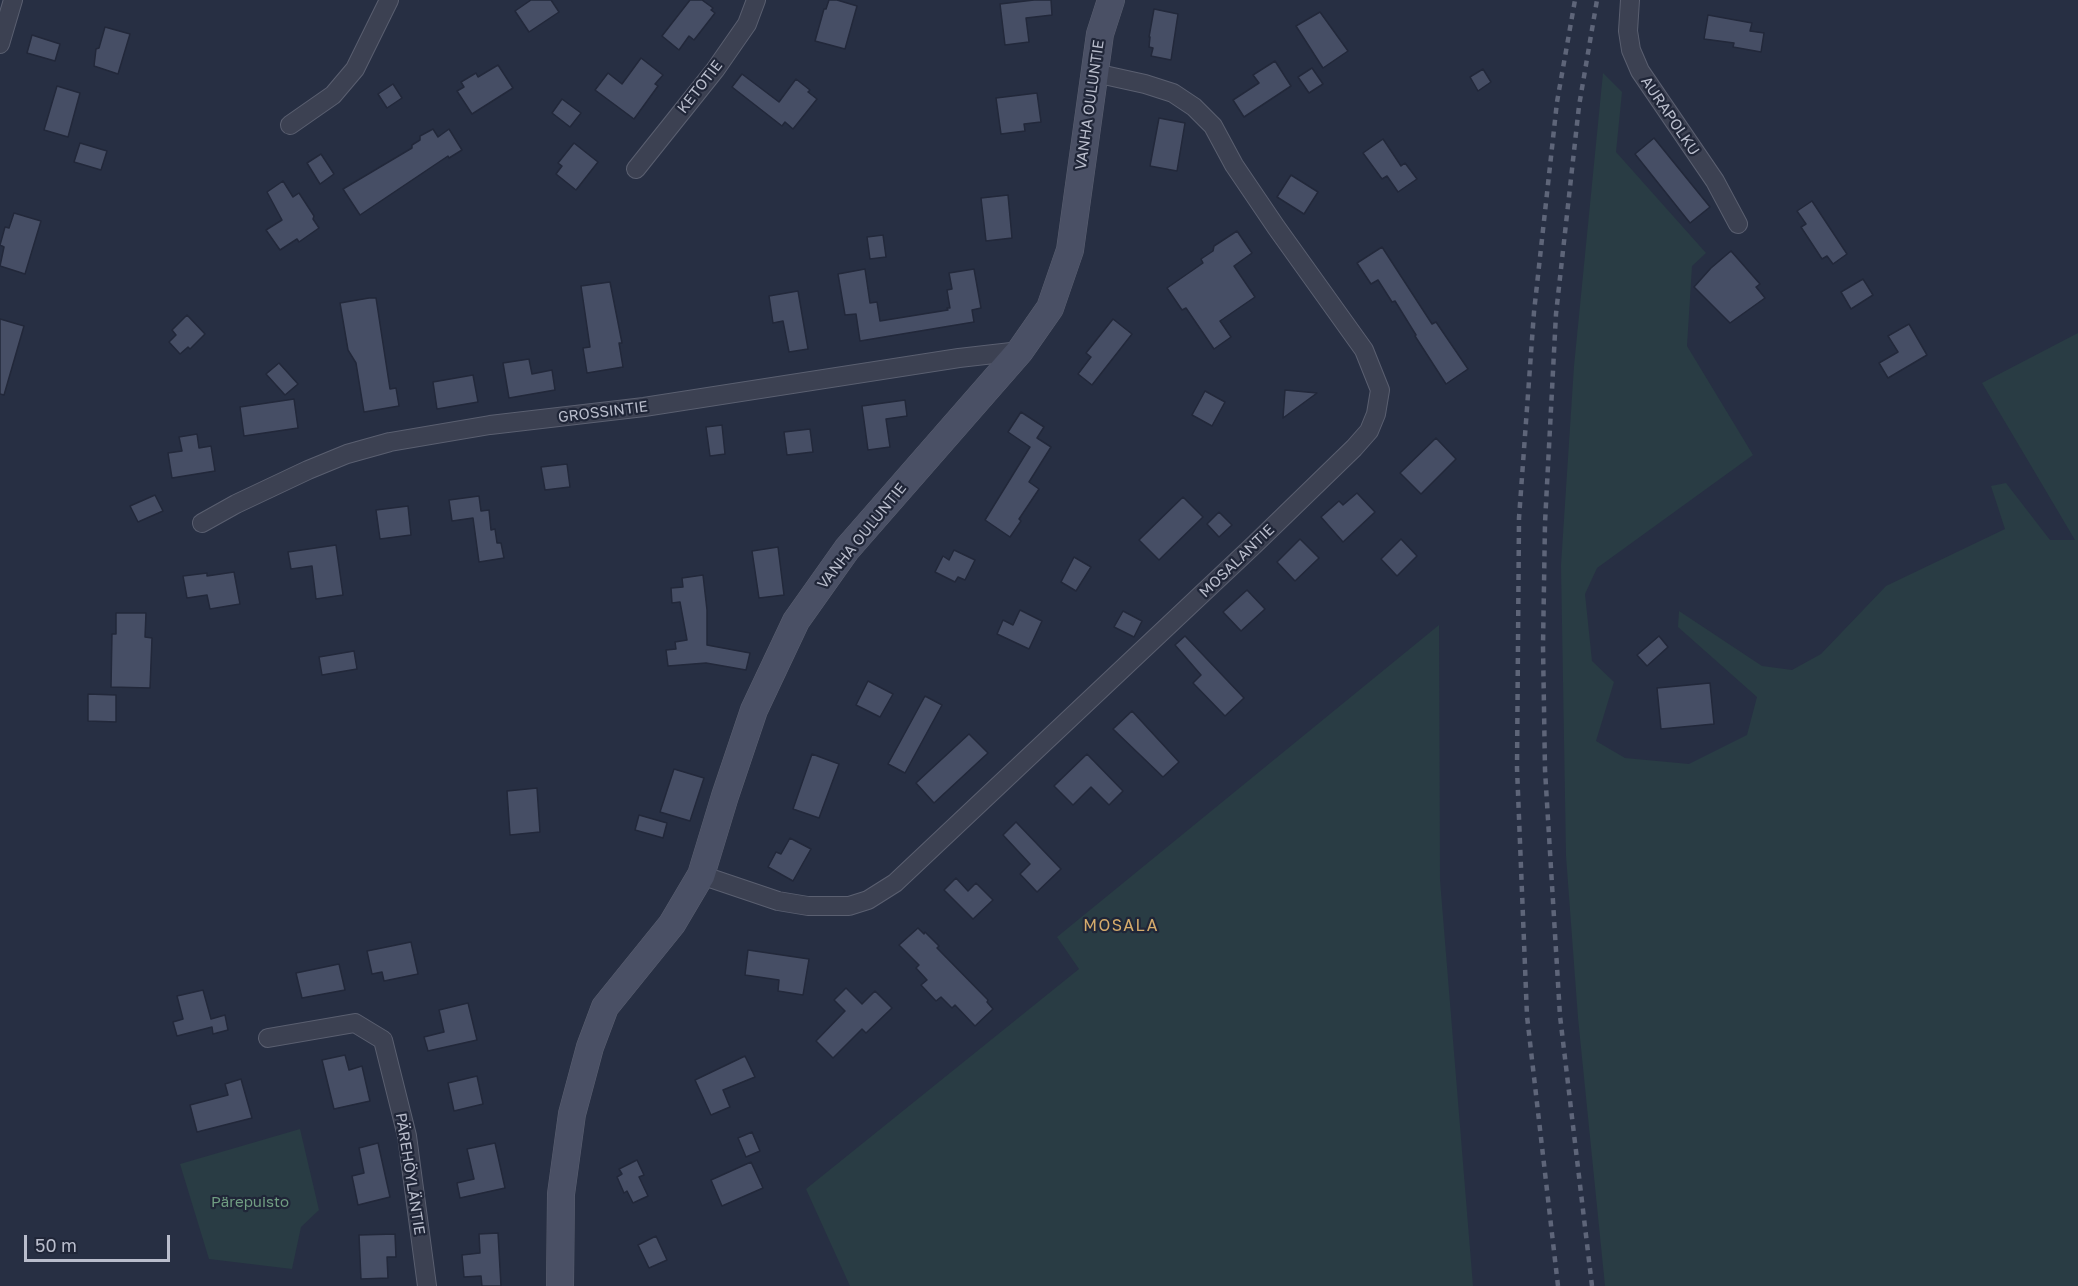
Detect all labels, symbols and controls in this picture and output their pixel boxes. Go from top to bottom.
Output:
street label: VANHA OULUNTIE [1072,39,1108,171]
street label: KETOTIE [674,57,726,117]
street label: AURAPOLKU [1637,73,1703,159]
street label: GROSSINTIE [557,398,649,426]
street label: VANHA OULUNTIE [814,479,910,593]
street label: MOSALANTIE [1196,521,1278,601]
district label: MOSALA [1083,916,1159,936]
street label: PÄREHÖYLÄNTIE [391,1112,429,1236]
park label: Pärepuisto [211,1193,289,1211]
scale bar [27,1223,172,1261]
text: 50 m [35,1234,77,1256]

